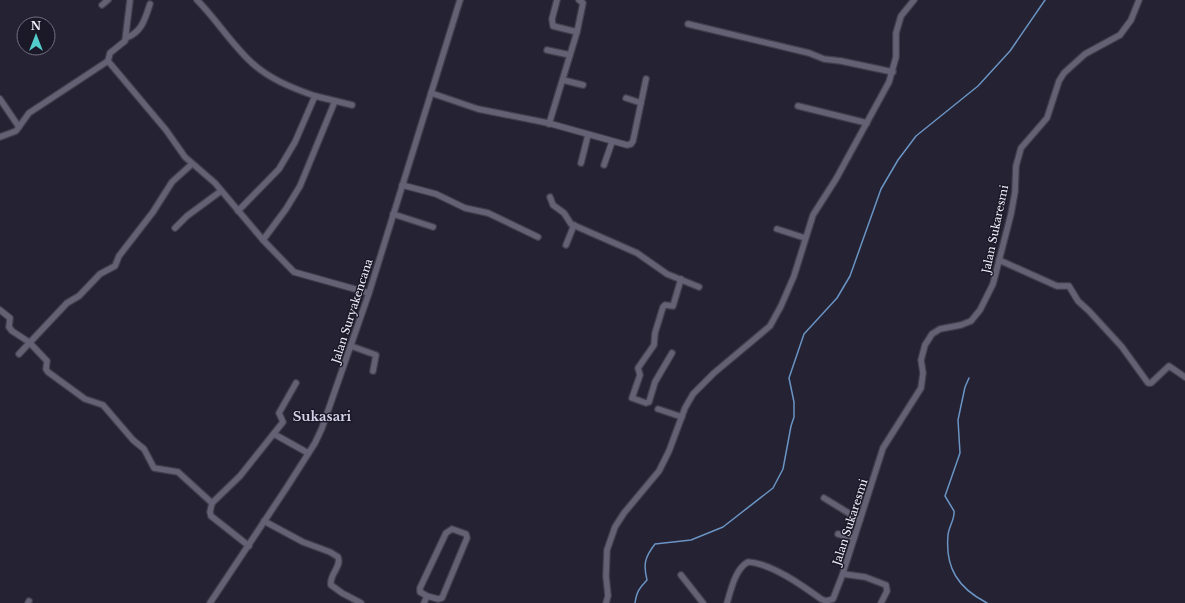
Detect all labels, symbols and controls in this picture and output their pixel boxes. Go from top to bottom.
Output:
north arrow [16,16,56,56]
text: N [31,19,42,33]
street label: Jalan Sukaresmi [978,183,1011,276]
street label: Jalan Suryakencana [328,256,376,367]
district label: Sukasari [293,408,352,425]
street label: Jalan Sukaresmi [829,477,871,569]

